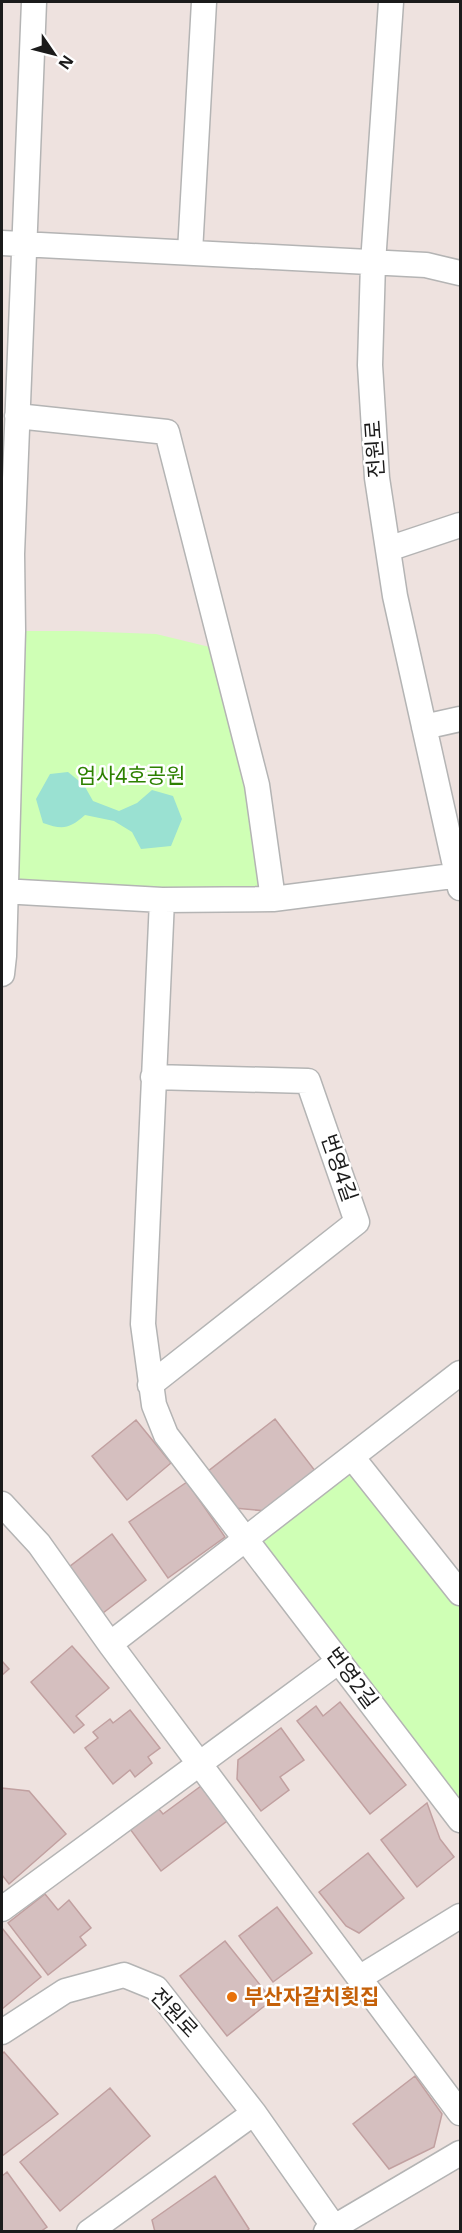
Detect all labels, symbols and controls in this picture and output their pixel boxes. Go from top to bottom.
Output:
north arrow [24,24,84,84]
text: N [54,51,79,74]
street label: 전원로 [358,419,390,479]
park label: 엄사4호공원 [77,761,185,789]
street label: 번영4길 [315,1130,365,1205]
street label: 번영2길 [321,1641,385,1714]
street label: 전원로 [145,1982,205,2043]
place label: 부산자갈치횟집 [244,1982,379,2010]
marker: 부산자갈치횟집 [225,1990,239,2004]

